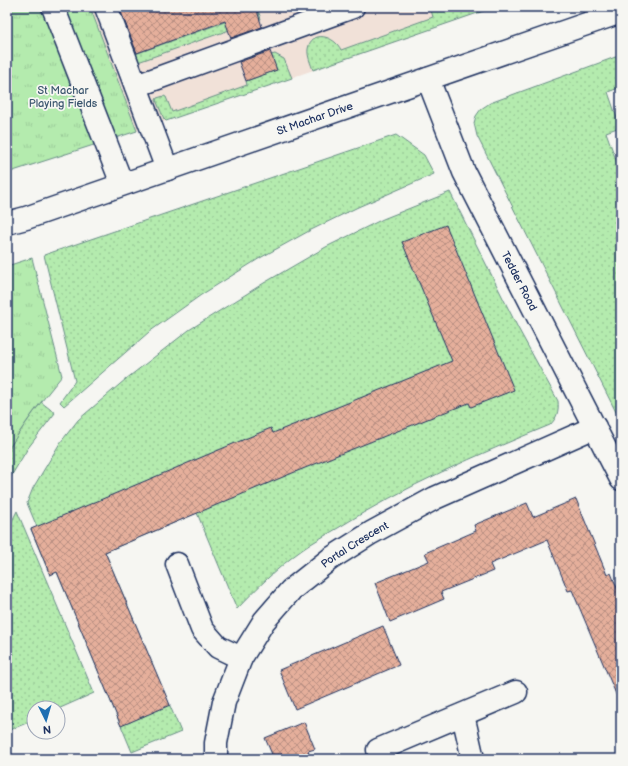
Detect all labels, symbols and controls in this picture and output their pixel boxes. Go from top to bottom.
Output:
park label: St Machar Playing Fields [29,84,98,110]
street label: St Machar Drive [275,99,355,137]
street label: Tedder Road [499,249,540,313]
street label: Portal Crescent [318,518,391,570]
north arrow [26,700,66,740]
text: N [42,723,52,736]

